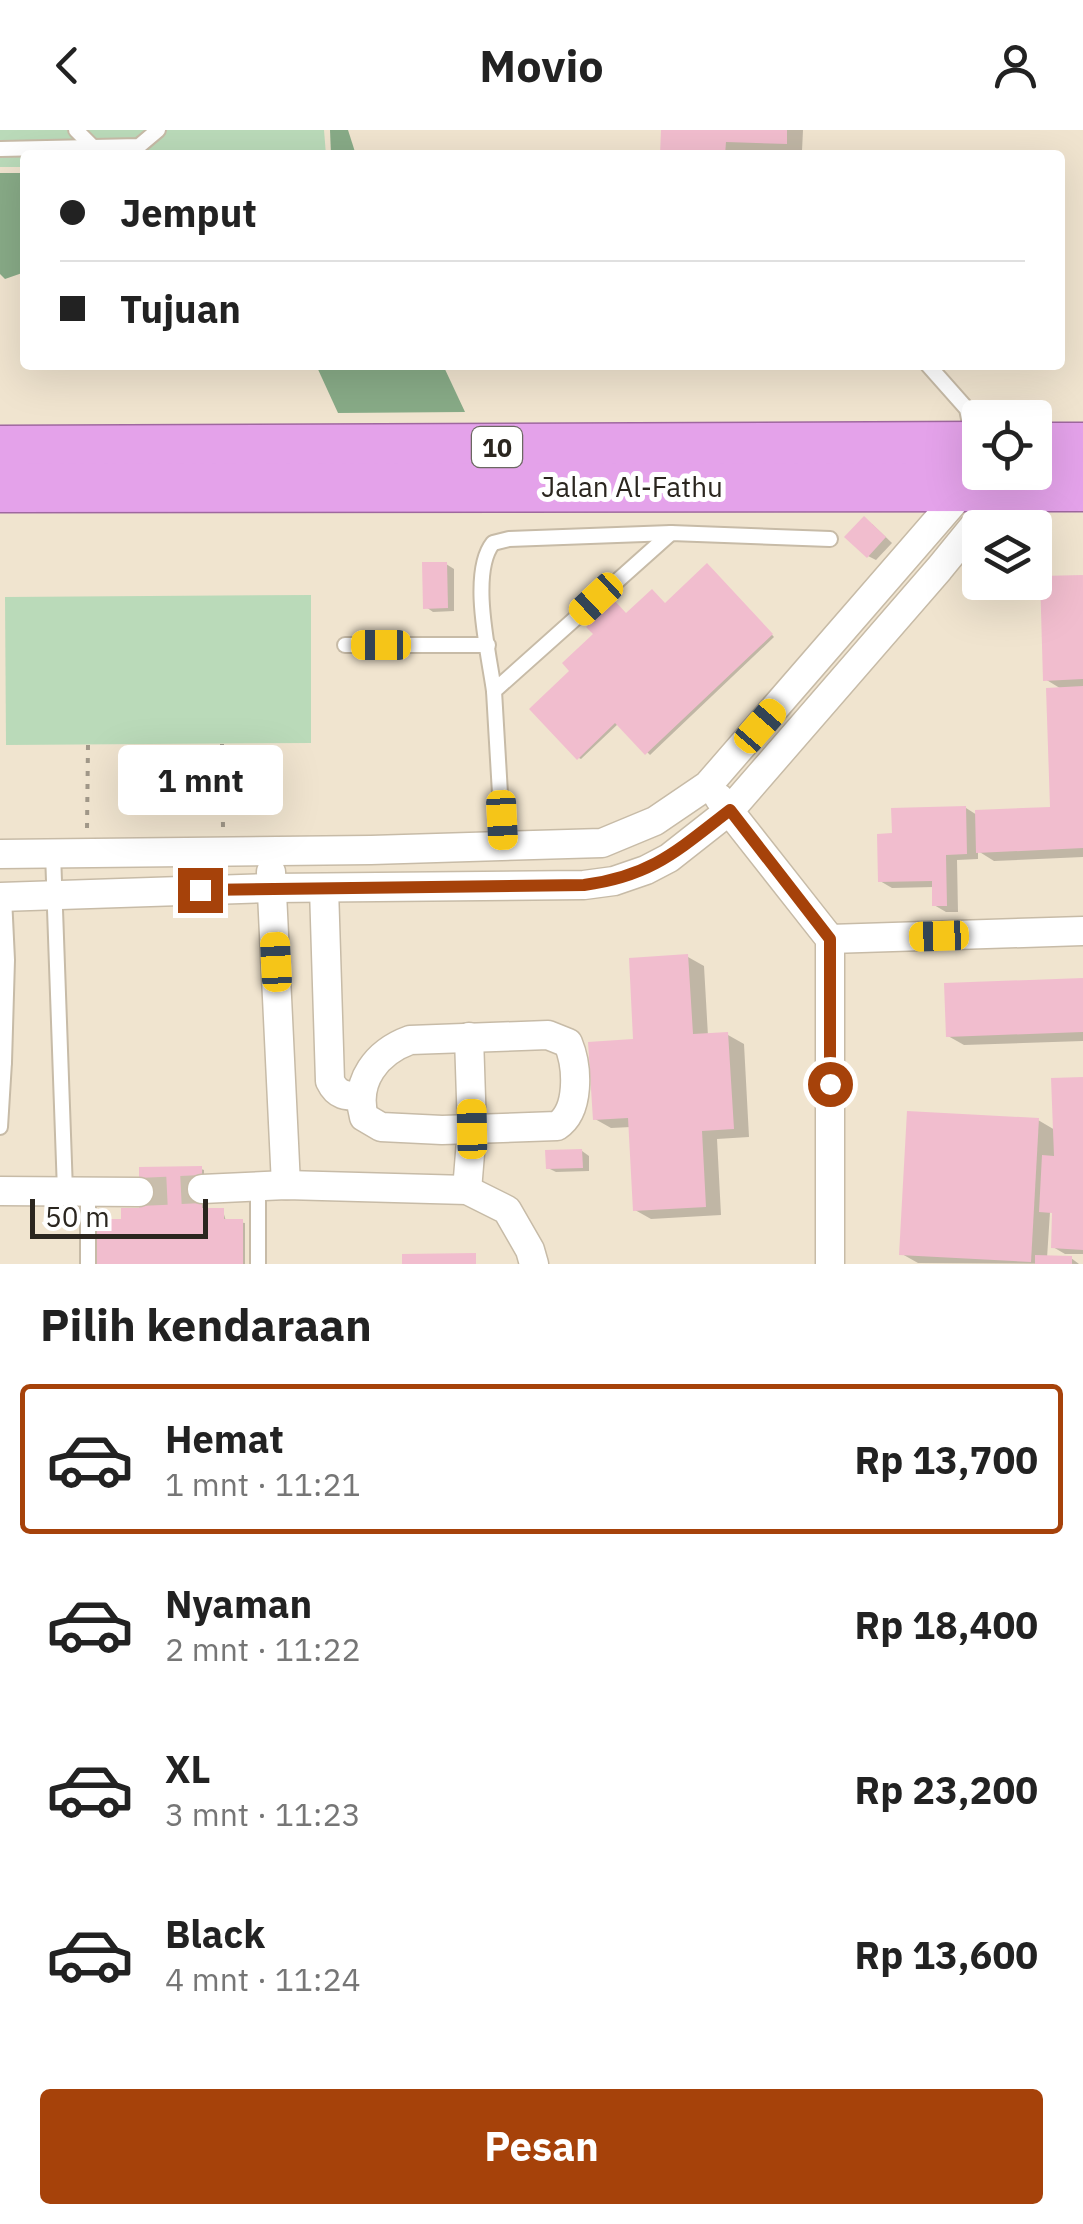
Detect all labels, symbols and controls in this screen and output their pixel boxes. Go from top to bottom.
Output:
text: Movio [479,36,604,94]
icon: back [40,38,95,93]
icon: person [988,38,1043,93]
text: Jemput [120,188,257,237]
text: Tujuan [120,284,241,333]
map controls [962,400,1052,600]
button: locate [962,400,1052,490]
road number: 10 [472,427,522,467]
street label: Jalan Al-Fathu [541,468,723,505]
button: layers [962,510,1052,600]
car [564,568,628,630]
car [351,630,411,660]
car [729,694,791,758]
callout: 1 mnt [118,745,282,815]
text: 1 mnt [157,759,244,801]
car [485,789,519,851]
route end [178,868,223,913]
car [908,920,970,952]
car [259,931,293,993]
route start [808,1062,853,1107]
car [456,1099,488,1159]
scale bar [30,1194,208,1238]
text: 50 m [45,1198,110,1235]
text: Pilih kendaraan [40,1295,372,1353]
icon: car [45,1414,135,1504]
text: Hemat [165,1414,284,1463]
text: Rp 13,700 [855,1435,1038,1484]
text: 1 mnt · 11:21 [165,1463,361,1505]
icon: car [45,1579,135,1669]
text: Nyaman [165,1579,312,1628]
text: Rp 18,400 [855,1600,1038,1649]
text: 2 mnt · 11:22 [165,1628,361,1670]
icon: car [45,1744,135,1834]
text: XL [165,1744,211,1793]
text: Rp 23,200 [855,1765,1038,1814]
text: 3 mnt · 11:23 [165,1793,361,1835]
icon: car [45,1909,135,1999]
text: Black [165,1909,265,1958]
text: Rp 13,600 [855,1930,1038,1979]
text: 4 mnt · 11:24 [165,1958,361,2000]
button: Pesan [40,2089,1043,2204]

